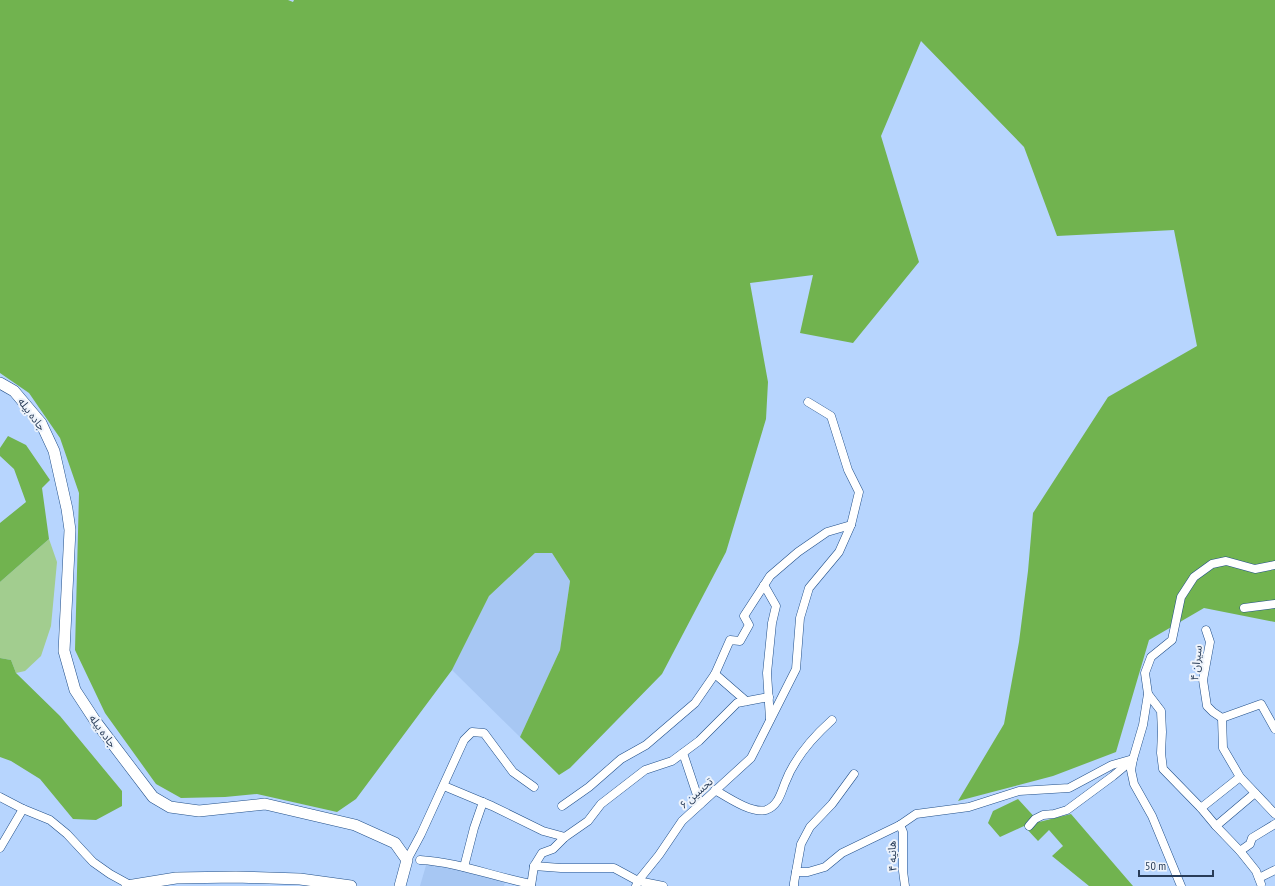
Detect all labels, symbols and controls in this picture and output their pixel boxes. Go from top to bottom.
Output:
street label: جاده بیله [15,395,49,434]
street label: سیران ۴ [1187,644,1205,681]
street label: جاده بیله [86,712,120,751]
street label: تحسین ۶ [676,774,716,812]
street label: هانیه ۴ [884,840,900,872]
scale bar [1139,852,1213,878]
text: 50 m [1145,858,1166,873]

